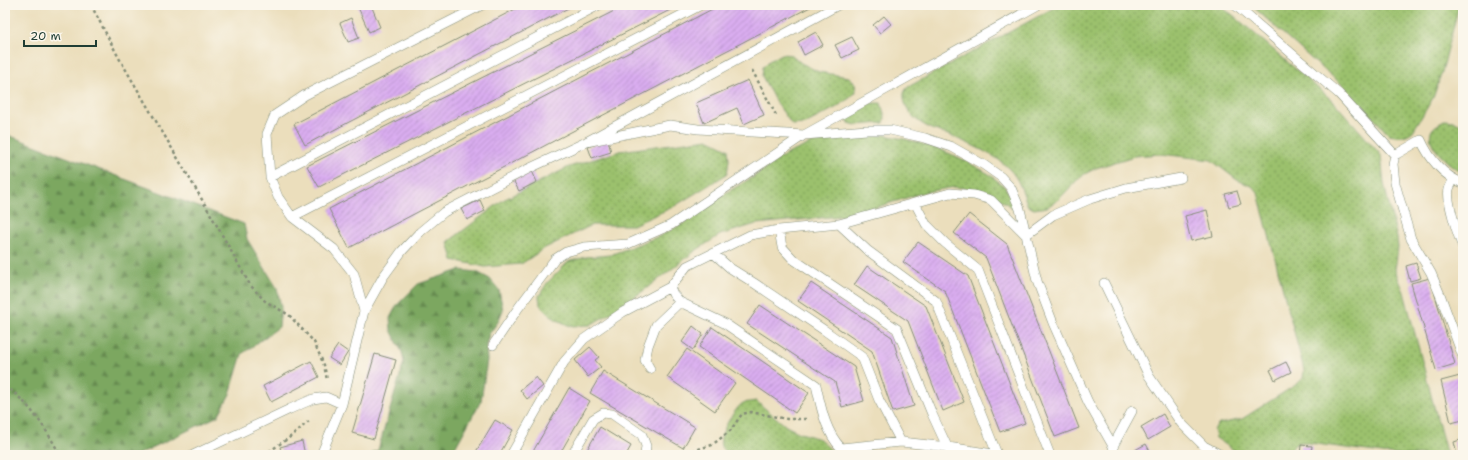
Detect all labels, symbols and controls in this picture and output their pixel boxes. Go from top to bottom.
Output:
scale bar [24,22,96,48]
text: 20 m [30,28,61,44]

